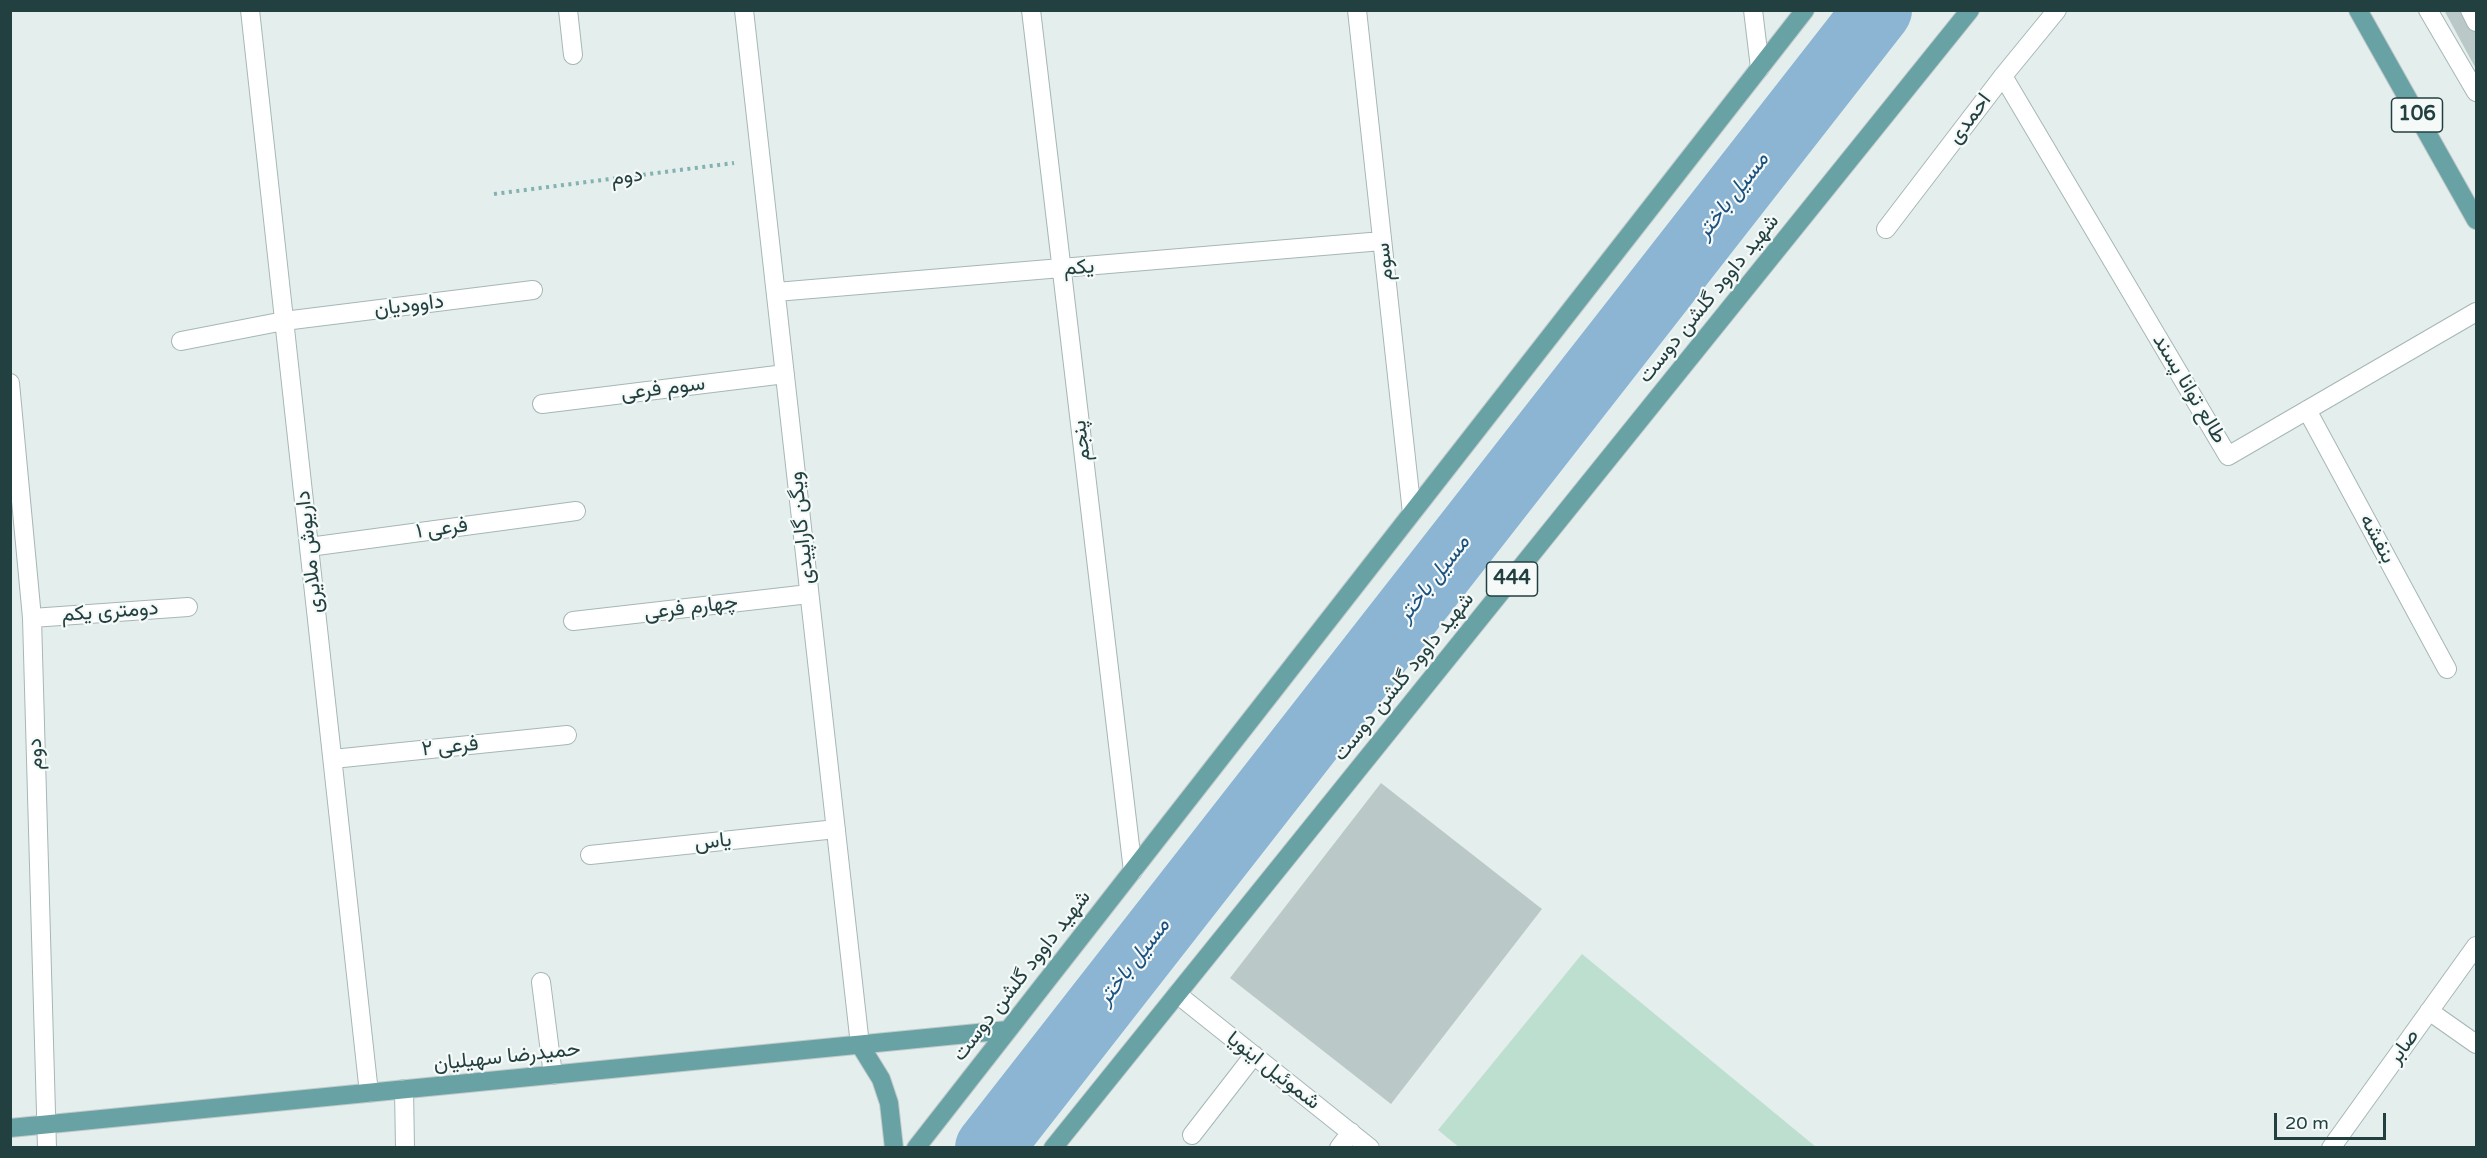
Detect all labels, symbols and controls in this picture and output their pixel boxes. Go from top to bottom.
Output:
street label: احمدی [1943,89,1997,149]
road number: 106 [2392,98,2442,132]
water label: مسیل باختر [1691,147,1775,245]
street label: دوم [609,162,645,192]
street label: شهید داوود گلشن دوست [1633,209,1785,389]
street label: سوم [1370,242,1400,282]
street label: یکم [1063,254,1095,282]
street label: داوودیان [373,289,445,323]
street label: طالع توانا پسند [2146,330,2232,448]
street label: سوم فرعی [620,371,706,407]
street label: پنجم [1067,419,1097,463]
street label: ویگن گاراپیدی [784,470,820,586]
street label: داریوش ملایری [291,489,329,615]
street label: بنفشه [2354,510,2400,568]
street label: فرعی ۱ [414,513,470,545]
water label: مسیل باختر [1392,530,1476,628]
road number: 444 [1486,562,1538,596]
street label: شهید داوود گلشن دوست [1328,587,1480,767]
street label: چهارم فرعی [643,590,739,626]
street label: دومتری یکم [61,596,159,628]
street label: فرعی ۲ [420,731,480,763]
street label: دوم [23,738,49,770]
street label: یاس [693,828,733,856]
street label: شهید داوود گلشن دوست [947,885,1097,1067]
water label: مسیل باختر [1092,913,1176,1011]
street label: صابر [2383,1024,2425,1070]
street label: شموئیل اینویا [1221,1027,1325,1115]
street label: حمیدرضا سهیلیان [432,1037,582,1077]
scale bar [2277,1101,2390,1139]
text: 20 m [2285,1112,2329,1134]

